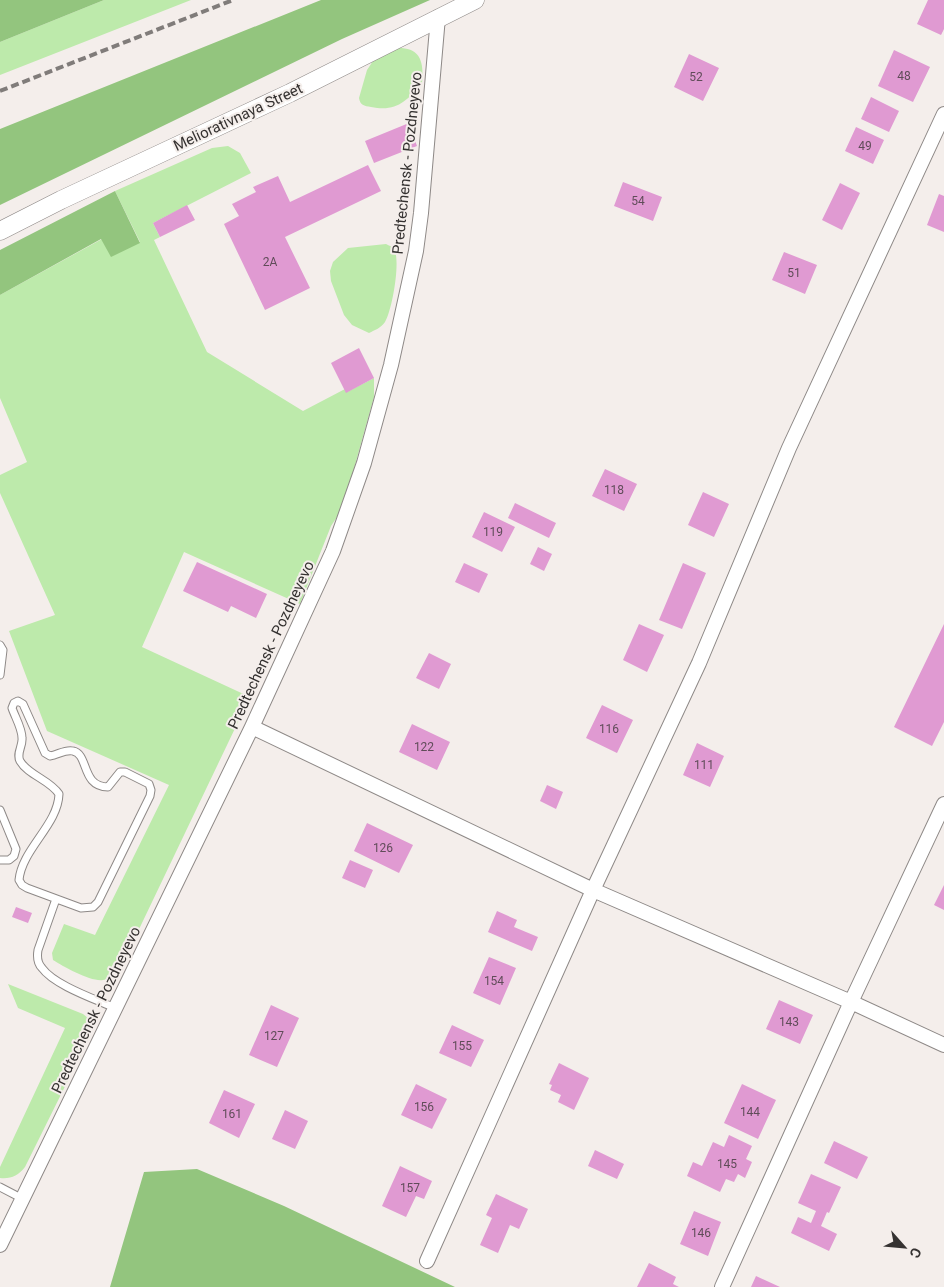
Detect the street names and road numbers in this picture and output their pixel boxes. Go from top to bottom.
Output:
street label: Predtechensk - Pozdneyevo [388,71,426,255]
street label: Meliorativnaya Street [171,79,306,155]
street label: Predtechensk - Pozdneyevo [224,558,318,732]
street label: Predtechensk - Pozdneyevo [48,924,144,1096]

